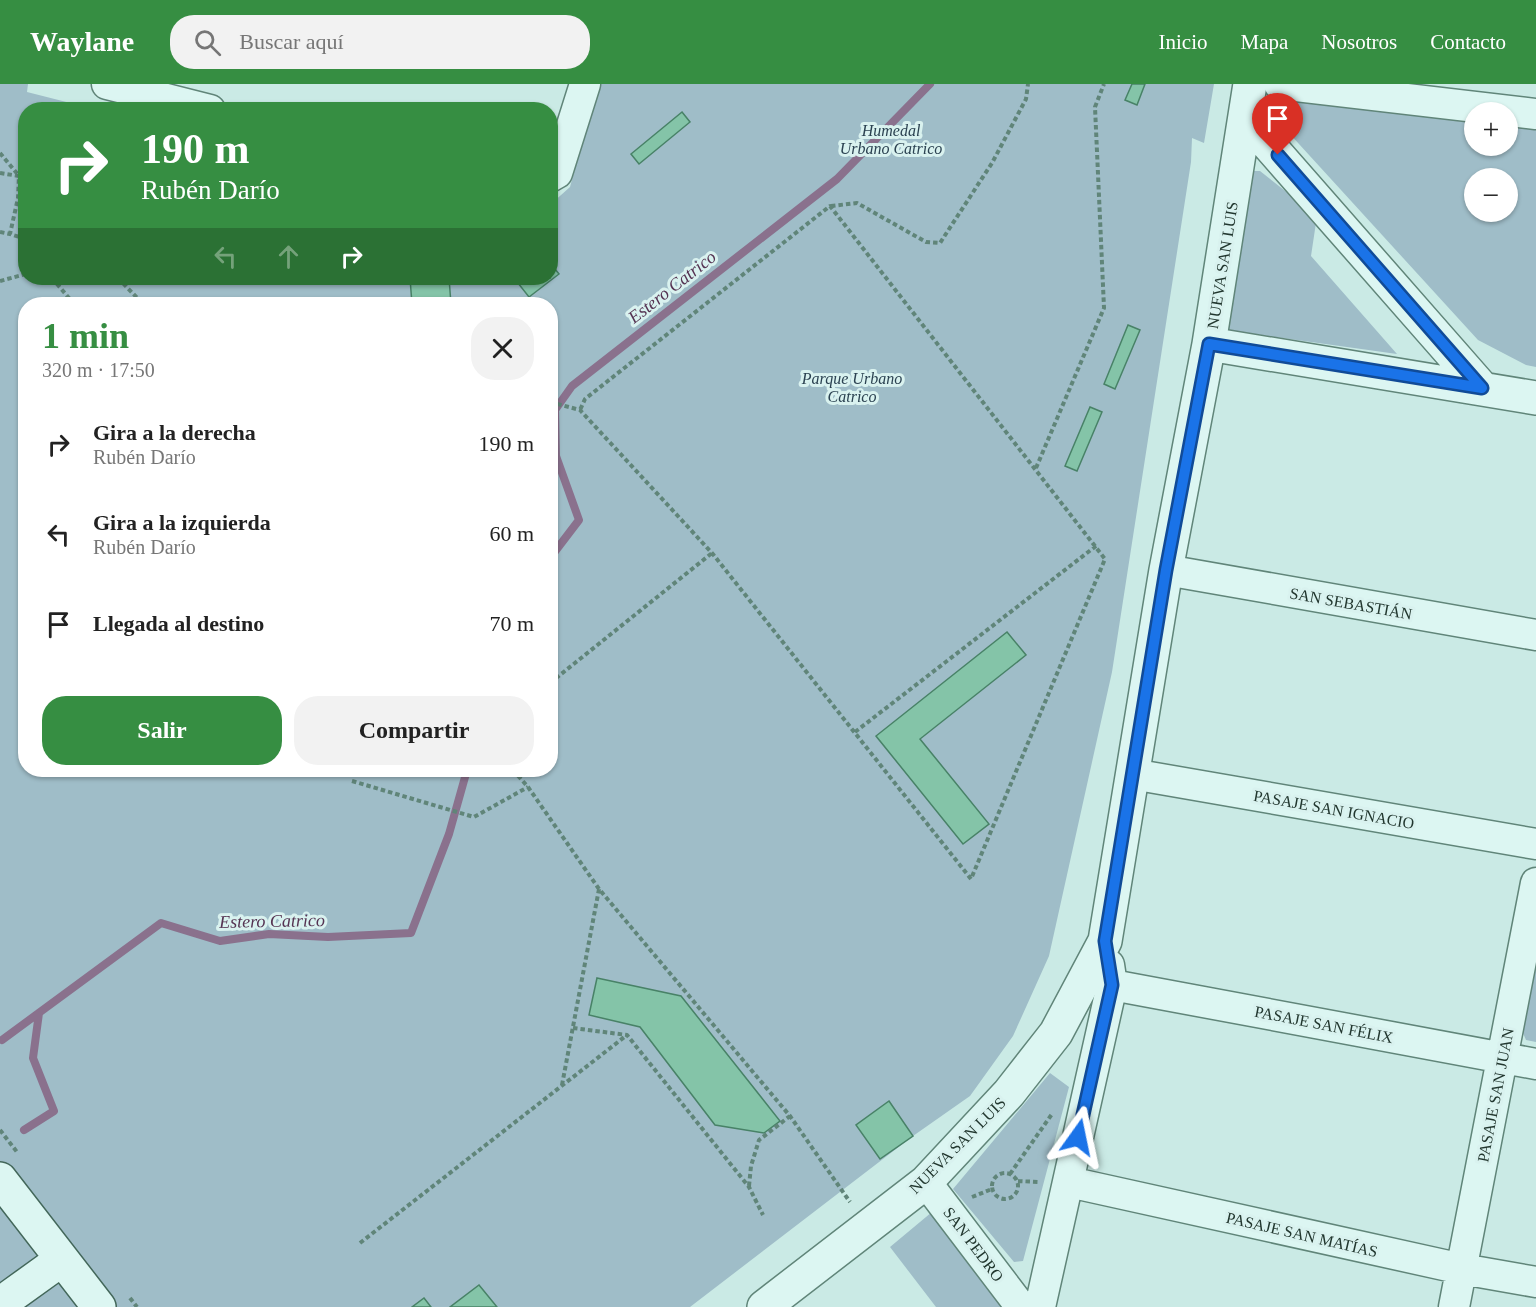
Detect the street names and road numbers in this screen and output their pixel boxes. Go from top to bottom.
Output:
street label: NUEVA SAN LUIS [1204,200,1241,330]
street label: SAN SEBASTIÁN [1288,583,1414,623]
street label: PASAJE SAN IGNACIO [1252,787,1416,832]
street label: PASAJE SAN FÉLIX [1253,1002,1395,1046]
street label: PASAJE SAN JUAN [1474,1026,1517,1164]
street label: NUEVA SAN LUIS [906,1094,1009,1197]
street label: SAN PEDRO [940,1204,1007,1285]
street label: PASAJE SAN MATÍAS [1224,1208,1380,1260]

